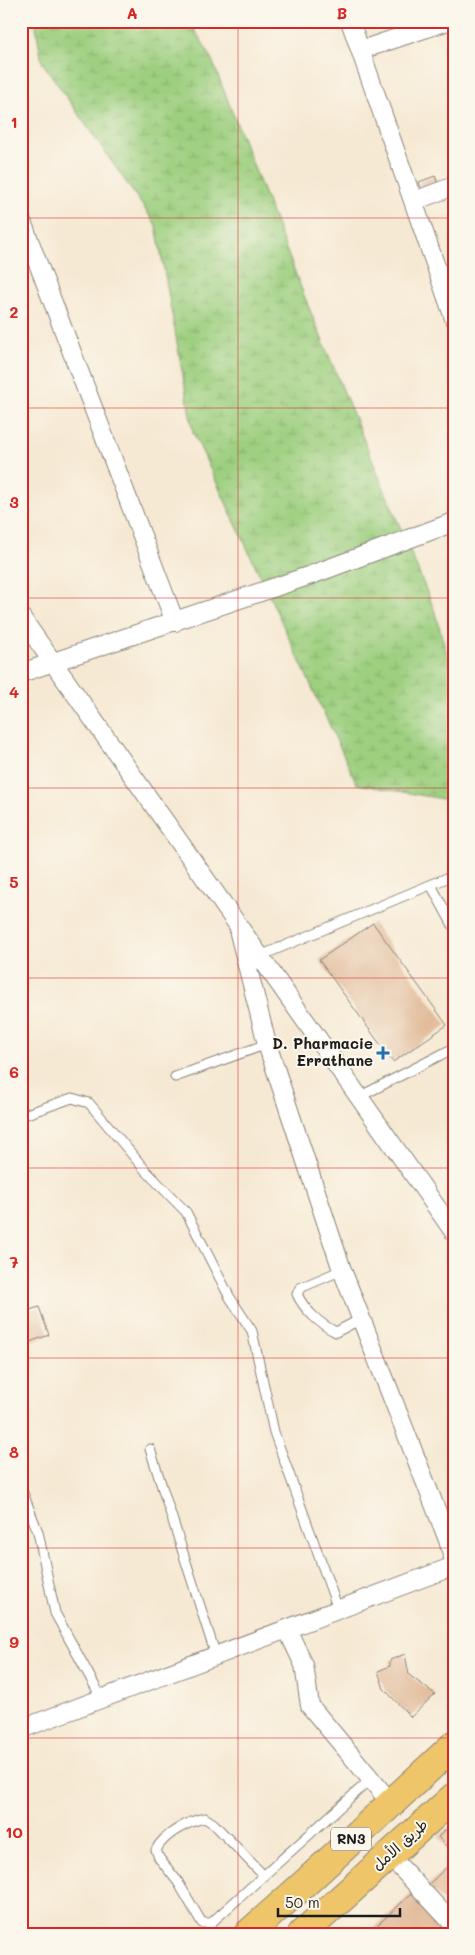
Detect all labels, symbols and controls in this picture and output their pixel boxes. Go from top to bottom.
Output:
text: A [126,2,138,23]
text: B [337,2,347,23]
text: 1 [10,111,18,132]
text: 2 [10,301,19,322]
text: 3 [9,491,19,512]
text: 4 [9,681,19,702]
text: 5 [9,871,19,892]
place label: D. Pharmacie Errathane [272,1033,373,1070]
marker: D. Pharmacie Errathane [377,1047,389,1059]
text: 6 [9,1061,19,1082]
text: 7 [10,1251,19,1272]
text: 8 [9,1441,19,1462]
text: 9 [9,1631,19,1652]
street label: طريق الأمل [367,1814,431,1875]
text: 10 [5,1821,23,1842]
road number: RN3 [331,1828,371,1850]
scale bar [278,1885,400,1917]
text: 50 m [285,1892,320,1912]

